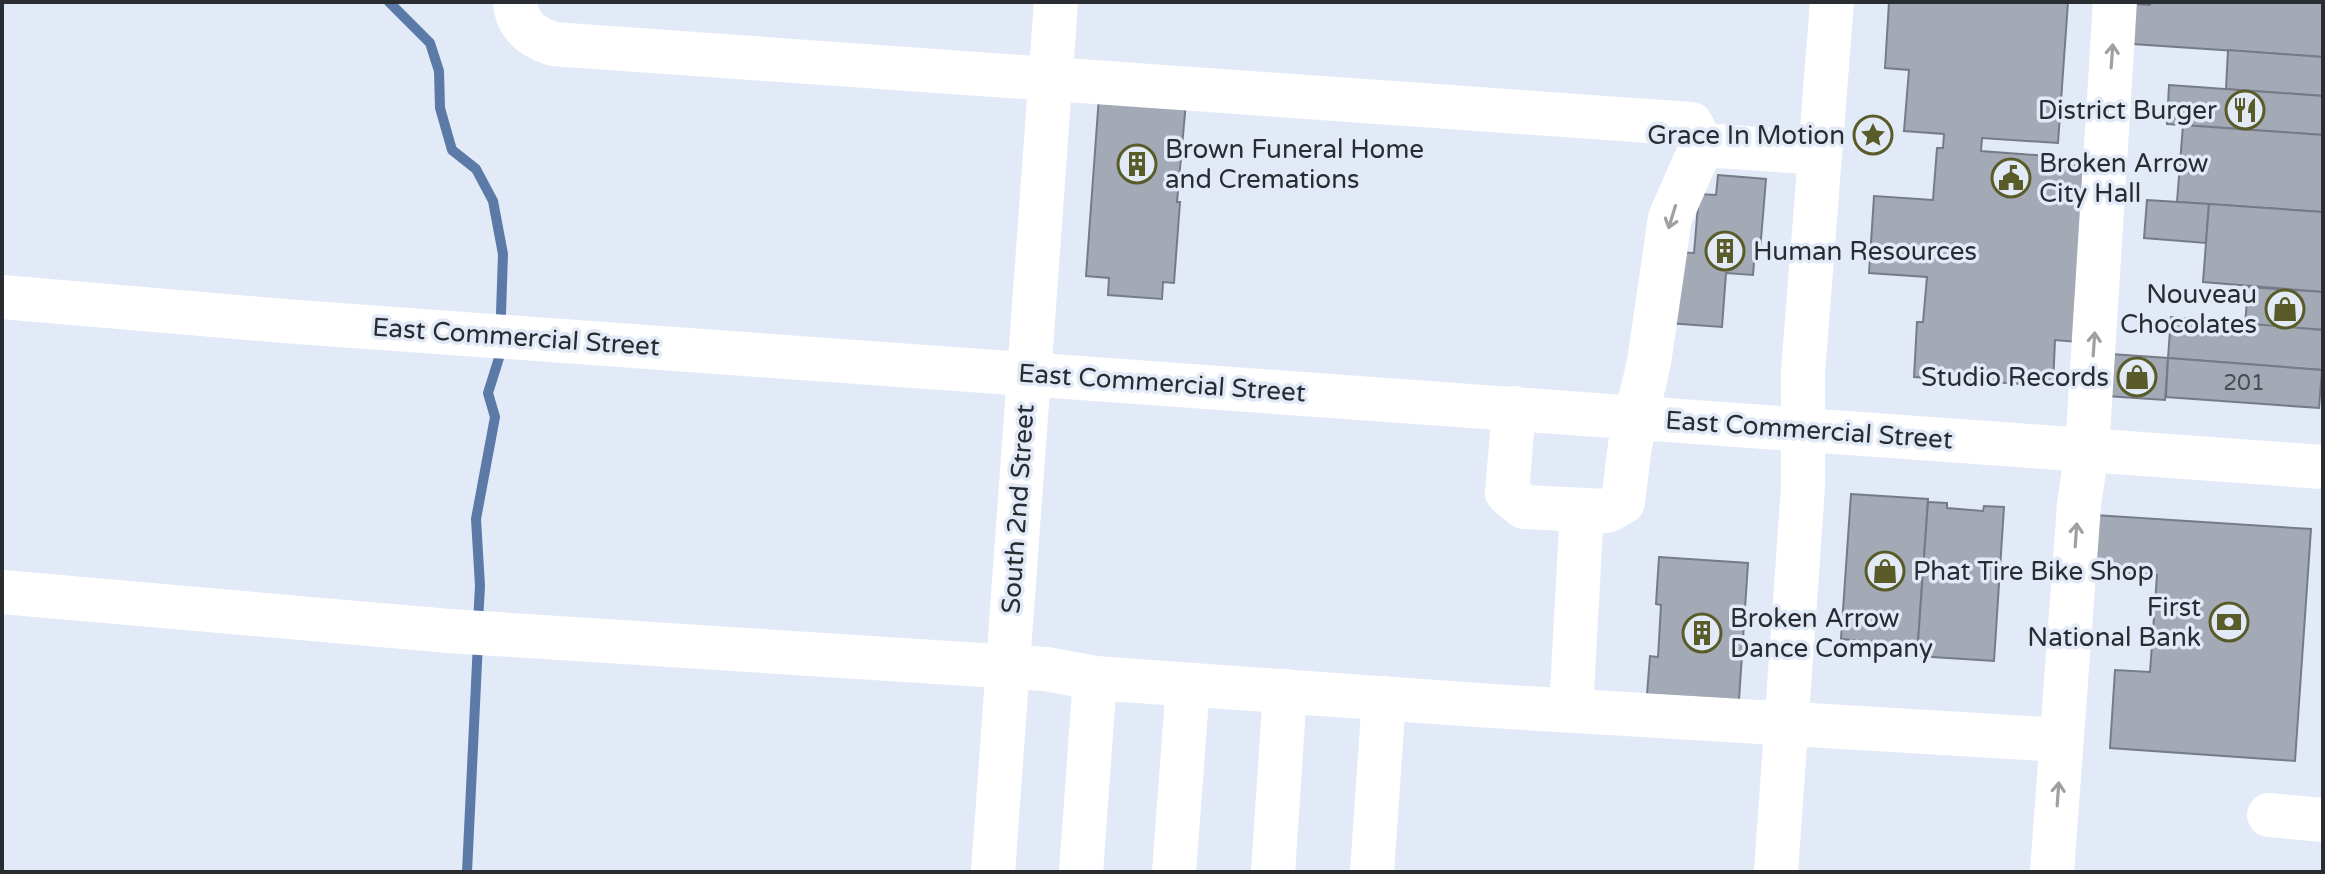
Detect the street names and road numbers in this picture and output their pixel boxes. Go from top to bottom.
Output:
street label: East Commercial Street [371,311,661,363]
street label: East Commercial Street [1017,357,1307,409]
street label: South 2nd Street [995,403,1041,615]
street label: East Commercial Street [1664,404,1954,456]

